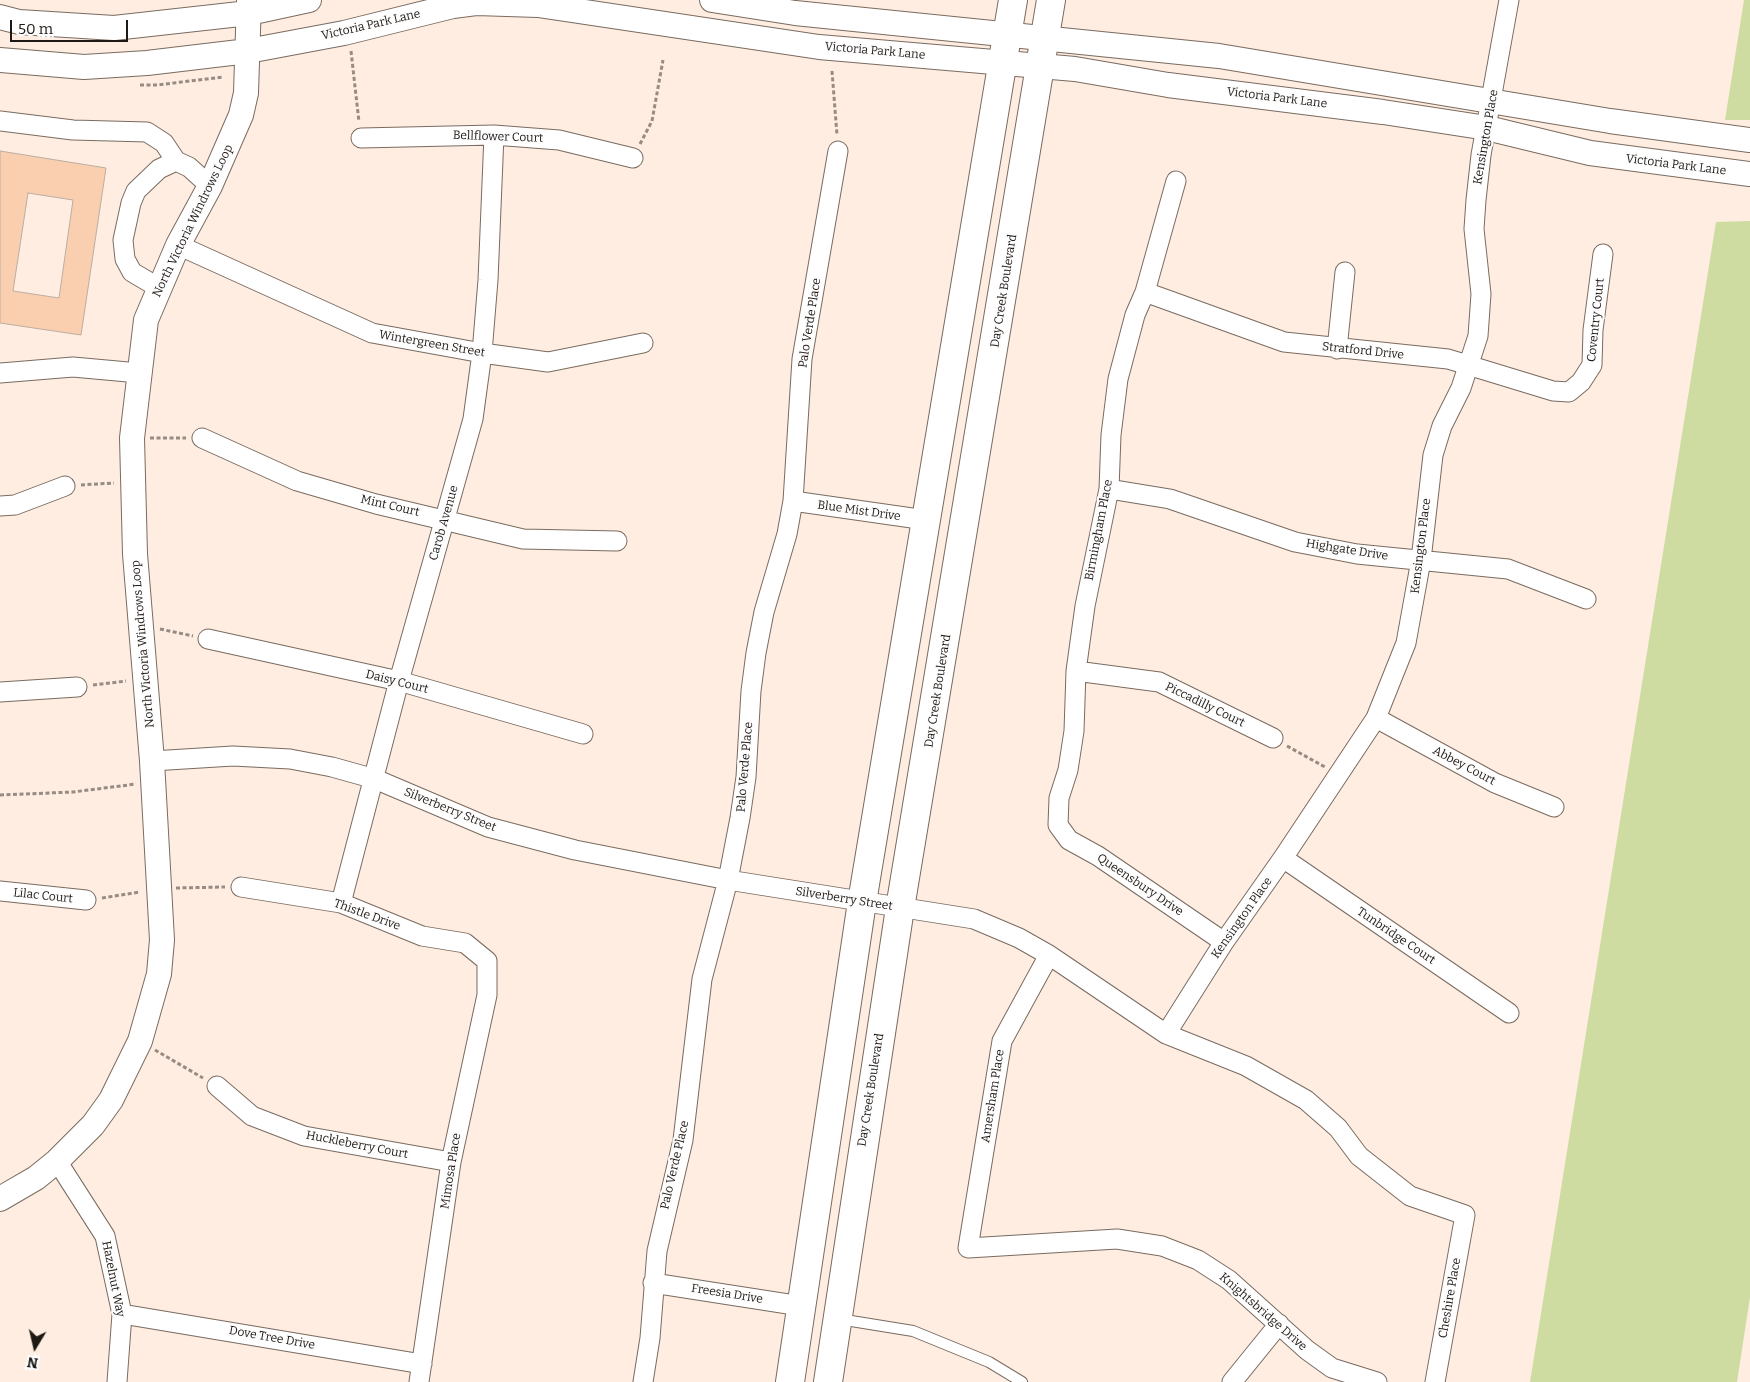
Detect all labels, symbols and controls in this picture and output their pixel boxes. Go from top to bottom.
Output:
street label: Victoria Park Lane [320,7,422,43]
scale bar [12,10,130,42]
text: 50 m [18,20,53,38]
street label: Victoria Park Lane [824,39,926,63]
street label: Victoria Park Lane [1226,85,1328,111]
street label: Kensington Place [1471,88,1501,186]
street label: Bellflower Court [453,128,543,146]
street label: North Victoria Windrows Loop [150,142,236,300]
street label: Victoria Park Lane [1625,152,1727,178]
street label: Day Creek Boulevard [988,233,1020,349]
street label: Palo Verde Place [796,277,824,369]
street label: Coventry Court [1584,277,1608,363]
street label: Wintergreen Street [378,328,486,360]
street label: Stratford Drive [1321,340,1405,362]
street label: Birmingham Place [1082,478,1116,582]
street label: Carob Avenue [426,484,462,562]
street label: Mint Court [359,492,421,520]
street label: Kensington Place [1408,497,1434,595]
street label: Blue Mist Drive [817,498,901,524]
street label: Highgate Drive [1305,536,1389,564]
street label: North Victoria Windrows Loop [128,560,158,728]
street label: Day Creek Boulevard [922,633,954,749]
street label: Daisy Court [364,667,430,697]
street label: Piccadilly Court [1163,680,1247,730]
street label: Palo Verde Place [734,721,756,813]
street label: Abbey Court [1430,744,1498,788]
street label: Silverberry Street [402,785,498,835]
street label: Queensbury Drive [1094,851,1186,919]
street label: Kensington Place [1209,875,1275,961]
street label: Silverberry Street [794,884,894,914]
street label: Lilac Court [12,886,74,906]
street label: Thistle Drive [332,896,402,934]
street label: Tunbridge Court [1354,904,1438,968]
street label: Day Creek Boulevard [855,1032,887,1148]
street label: Amersham Place [979,1048,1007,1144]
street label: Palo Verde Place [658,1119,692,1211]
street label: Huckleberry Court [305,1128,409,1162]
street label: Mimosa Place [438,1132,464,1210]
street label: Hazelnut Way [99,1240,127,1318]
street label: Cheshire Place [1436,1257,1464,1339]
street label: Knightsbridge Drive [1216,1270,1310,1354]
street label: Freesia Drive [690,1281,764,1307]
north arrow [10,1322,60,1372]
street label: Dove Tree Drive [228,1323,316,1353]
text: N [26,1353,39,1372]

